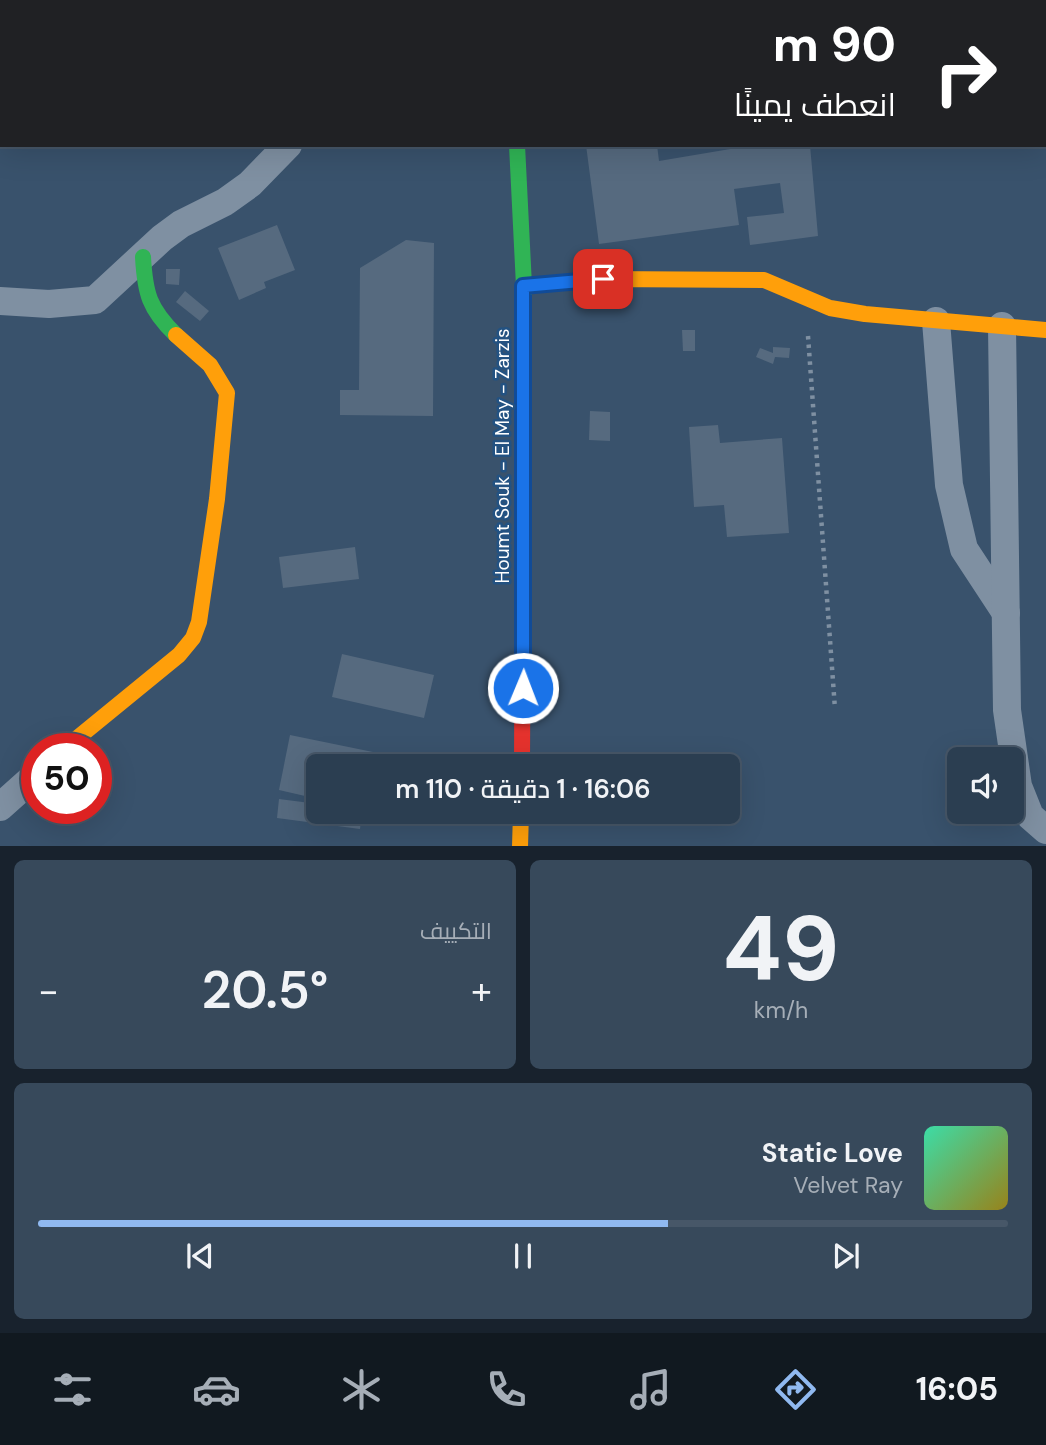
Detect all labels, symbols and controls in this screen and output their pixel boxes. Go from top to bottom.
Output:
text: 90 m [773,12,896,76]
icon: right [920,28,1011,119]
text: انعطف يمينًا [734,84,896,126]
pin [573,249,633,309]
icon: arrive [584,260,622,298]
street label: Houmt Souk - El May - Zarzis [490,328,515,584]
position arrow [486,651,560,725]
speed limit sign: 50 [21,733,112,824]
map controls [947,747,1024,824]
button: sound [947,747,1024,824]
text: 16:06 · 1 دقيقة · 110 m [395,772,651,806]
text: 49 [723,890,839,1008]
text: التكييف [420,916,492,946]
text: 20.5° [202,956,328,1024]
text: − [38,966,59,1016]
text: + [471,966,492,1016]
text: km/h [754,995,808,1025]
text: Static Love [762,1136,903,1170]
text: Velvet Ray [793,1170,903,1200]
icon: previous [181,1237,219,1275]
icon: pause [504,1237,542,1275]
icon: next [827,1237,865,1275]
icon: filters [48,1365,97,1414]
icon: car [192,1365,241,1414]
icon: climate [337,1365,386,1414]
icon: phone [482,1365,531,1414]
icon: music [626,1365,675,1414]
icon: directions [771,1365,820,1414]
text: 16:05 [916,1368,998,1410]

